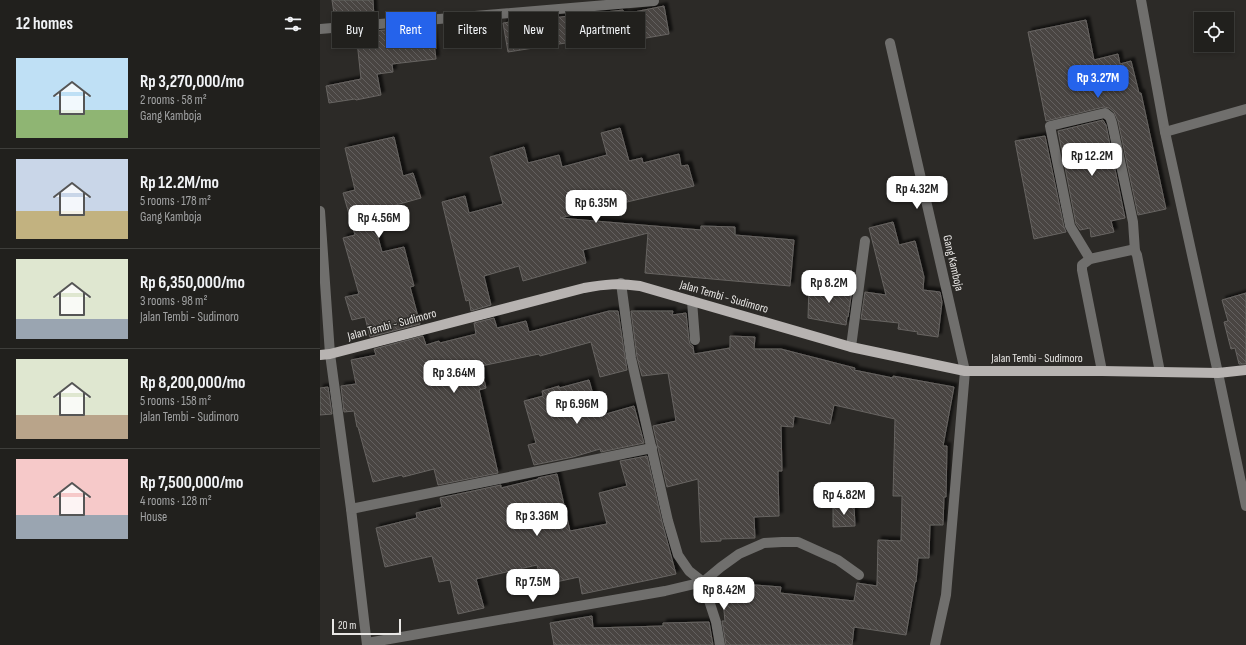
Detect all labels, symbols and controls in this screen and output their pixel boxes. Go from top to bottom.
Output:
chip: Buy [332,12,378,48]
chip: Rent [386,12,436,48]
chip: Filters [444,12,501,48]
chip: New [509,12,558,48]
chip: Apartment [566,12,645,48]
map controls [1194,12,1234,52]
button: locate [1194,12,1234,52]
icon: filters [282,13,304,35]
text: 12 homes [16,14,73,34]
pin: Rp 3.27M [1057,65,1139,99]
text: Rp 3.27M [1077,70,1119,86]
text: Rp 3,270,000/mo [140,72,244,92]
icon: home [48,74,96,122]
text: 2 rooms · 58 m² [140,92,207,108]
text: Gang Kamboja [140,108,202,124]
pin: Rp 12.2M [1051,143,1133,177]
text: Rp 12.2M [1071,148,1113,164]
text: Rp 12.2M/mo [140,173,219,193]
icon: home [48,175,96,223]
pin: Rp 4.32M [876,176,958,210]
text: Rp 4.32M [896,181,938,197]
pin: Rp 6.35M [555,190,637,224]
text: 5 rooms · 178 m² [140,193,211,209]
text: Rp 6.35M [575,195,617,211]
pin: Rp 4.56M [338,205,420,239]
text: Gang Kamboja [140,209,202,225]
text: Rp 4.56M [357,210,401,226]
street label: Gang Kamboja [939,234,967,293]
pin: Rp 8.2M [792,270,866,304]
text: Rp 6,350,000/mo [140,273,245,293]
icon: home [48,275,96,323]
text: Rp 8.2M [810,275,848,291]
street label: Jalan Tembi - Sudimoro [677,277,770,317]
text: 3 rooms · 98 m² [140,293,207,309]
street label: Jalan Tembi - Sudimoro [345,306,438,344]
text: Jalan Tembi - Sudimoro [140,309,239,325]
street label: Jalan Tembi - Sudimoro [990,351,1083,366]
pin: Rp 3.64M [413,360,495,394]
text: Rp 3.64M [432,365,476,381]
text: Rp 8,200,000/mo [140,373,246,393]
icon: home [48,375,96,423]
pin: Rp 6.96M [536,391,618,425]
text: 5 rooms · 158 m² [140,393,211,409]
text: Rp 6.96M [555,396,599,412]
text: Jalan Tembi - Sudimoro [140,409,239,425]
text: Rp 7,500,000/mo [140,473,243,493]
icon: home [48,475,96,523]
pin: Rp 4.82M [803,482,885,516]
text: Rp 4.82M [822,487,866,503]
text: 4 rooms · 128 m² [140,493,212,509]
pin: Rp 3.36M [496,503,578,537]
text: Rp 3.36M [516,508,558,524]
text: House [140,509,167,525]
pin: Rp 7.5M [496,569,570,603]
text: Rp 7.5M [515,574,551,590]
pin: Rp 8.42M [683,577,765,611]
text: Rp 8.42M [702,582,746,598]
scale bar [332,617,401,636]
text: 20 m [338,619,356,632]

